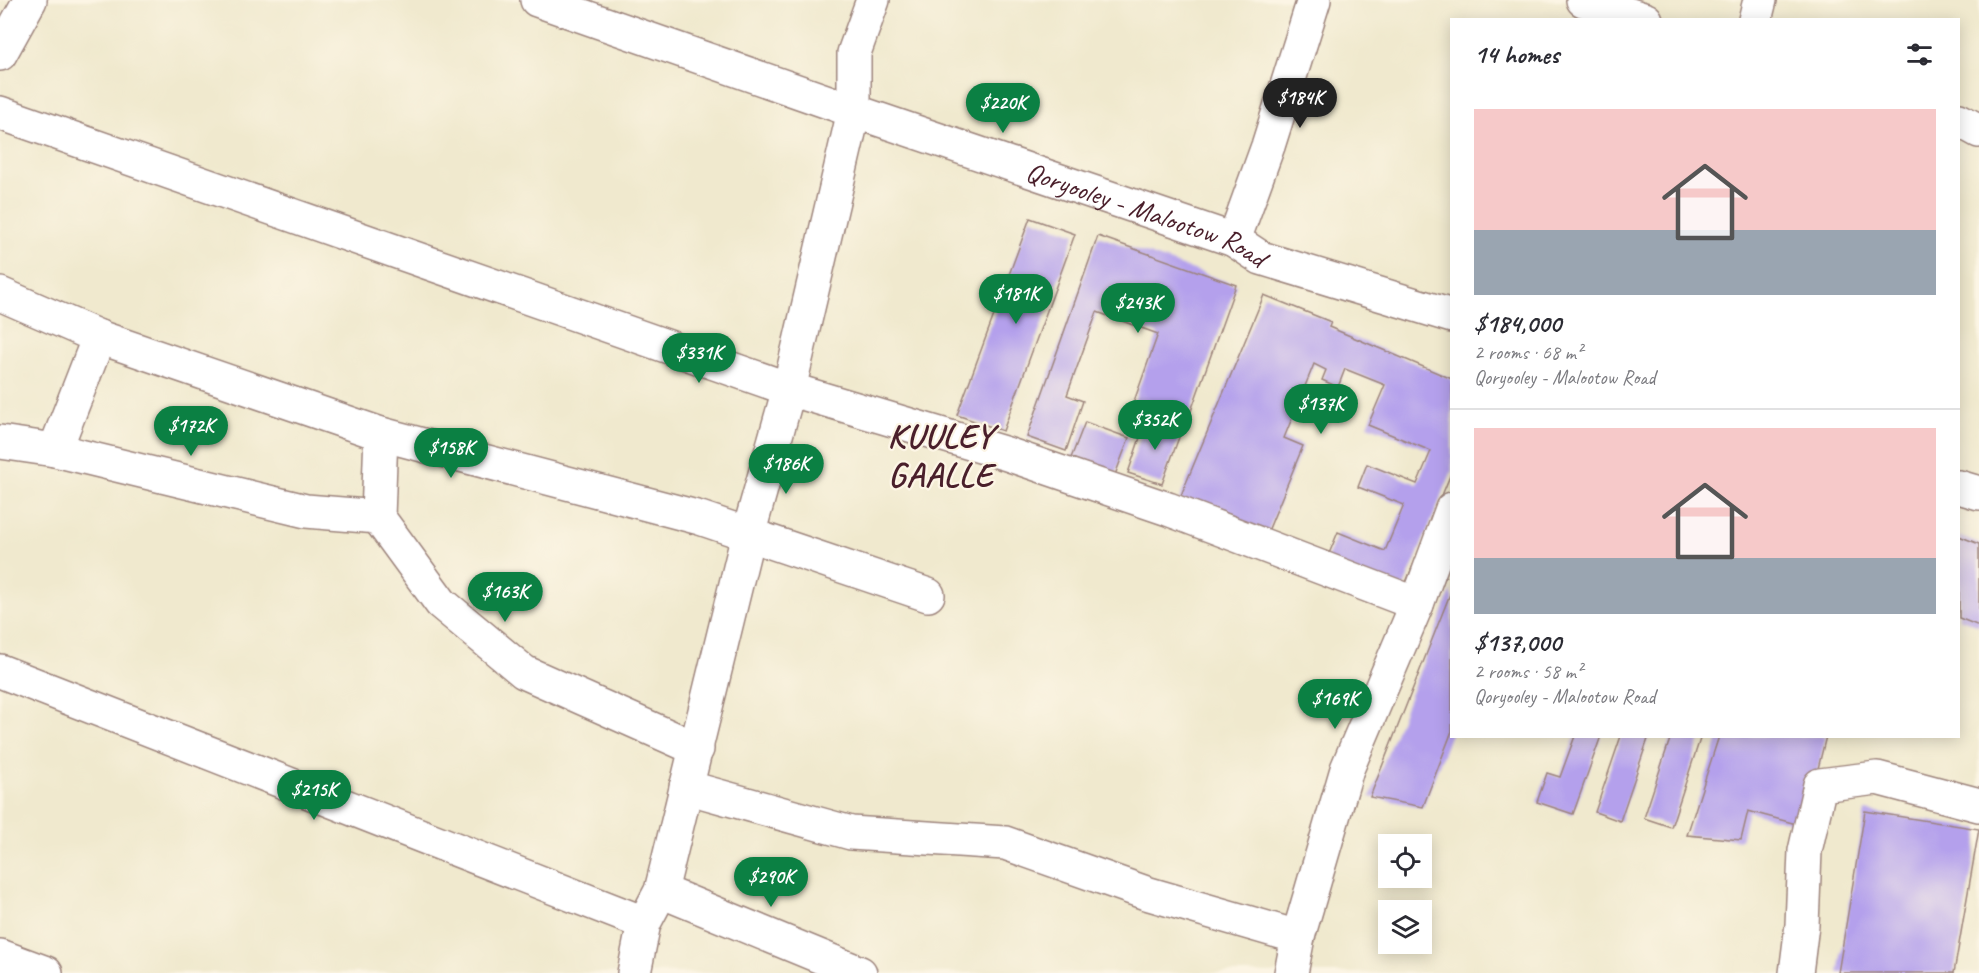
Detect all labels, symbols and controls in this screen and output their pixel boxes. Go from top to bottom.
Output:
text: 14 homes [1474,38,1559,71]
icon: filters [1903,38,1936,71]
pin: $184K [1258,78,1342,129]
pin: $220K [961,83,1045,134]
text: $184K [1277,85,1323,110]
text: $220K [980,90,1026,115]
icon: home [1651,148,1759,256]
street label: Qoryooley - Malootow Road [1022,153,1277,277]
pin: $181K [974,274,1058,325]
text: $181K [993,281,1039,306]
pin: $243K [1096,283,1180,334]
text: $243K [1115,290,1161,315]
text: $184,000 [1474,307,1561,340]
pin: $331K [657,333,741,384]
text: $331K [676,340,722,365]
text: 2 rooms · 68 m² [1474,340,1582,365]
text: Qoryooley - Malootow Road [1474,365,1655,390]
pin: $137K [1279,384,1363,435]
text: $137K [1298,391,1344,416]
pin: $352K [1113,400,1197,451]
pin: $172K [149,406,233,457]
text: $352K [1132,407,1178,432]
text: $172K [168,413,214,438]
district label: KUULEY GAALLE [888,414,1000,496]
pin: $158K [409,428,493,479]
text: $158K [428,435,474,460]
pin: $186K [744,444,828,495]
text: $186K [763,451,809,476]
icon: home [1651,467,1759,575]
pin: $163K [463,572,547,623]
text: $163K [482,579,528,604]
text: $137,000 [1474,626,1561,659]
text: 2 rooms · 58 m² [1474,659,1582,684]
pin: $169K [1293,679,1377,730]
text: Qoryooley - Malootow Road [1474,684,1655,709]
text: $169K [1312,686,1358,711]
pin: $215K [272,770,356,821]
text: $215K [291,777,337,802]
map controls [1378,834,1432,954]
button: locate [1378,834,1432,888]
pin: $290K [729,857,813,908]
text: $290K [748,864,794,889]
button: layers [1378,900,1432,954]

